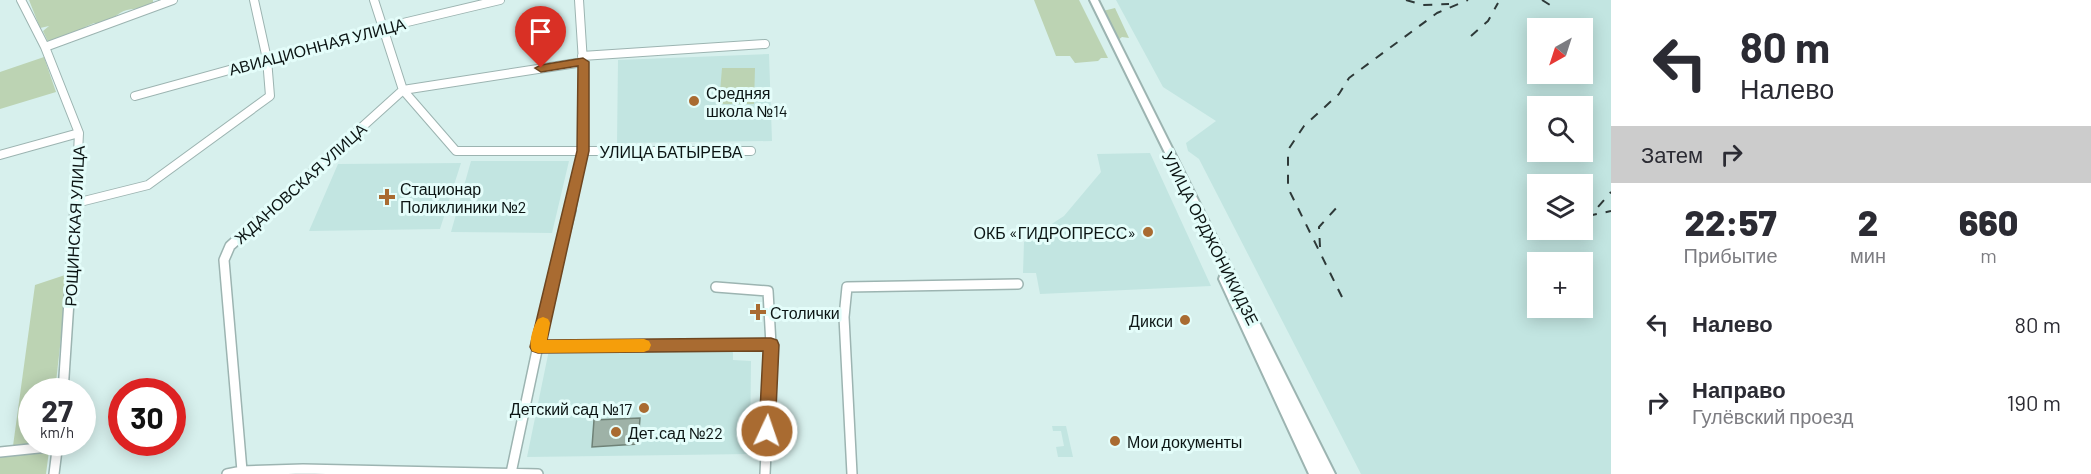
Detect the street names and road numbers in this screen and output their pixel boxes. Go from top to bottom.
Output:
street label: АВИАЦИОННАЯ УЛИЦА [227,13,408,79]
street label: ЖДАНОВСКАЯ УЛИЦА [230,119,370,247]
street label: УЛИЦА БАТЫРЕВА [599,142,743,161]
street label: РОЩИНСКАЯ УЛИЦА [60,145,88,307]
street label: УЛИЦА ОРДЖОНИКИДЗЕ [1159,148,1263,328]

